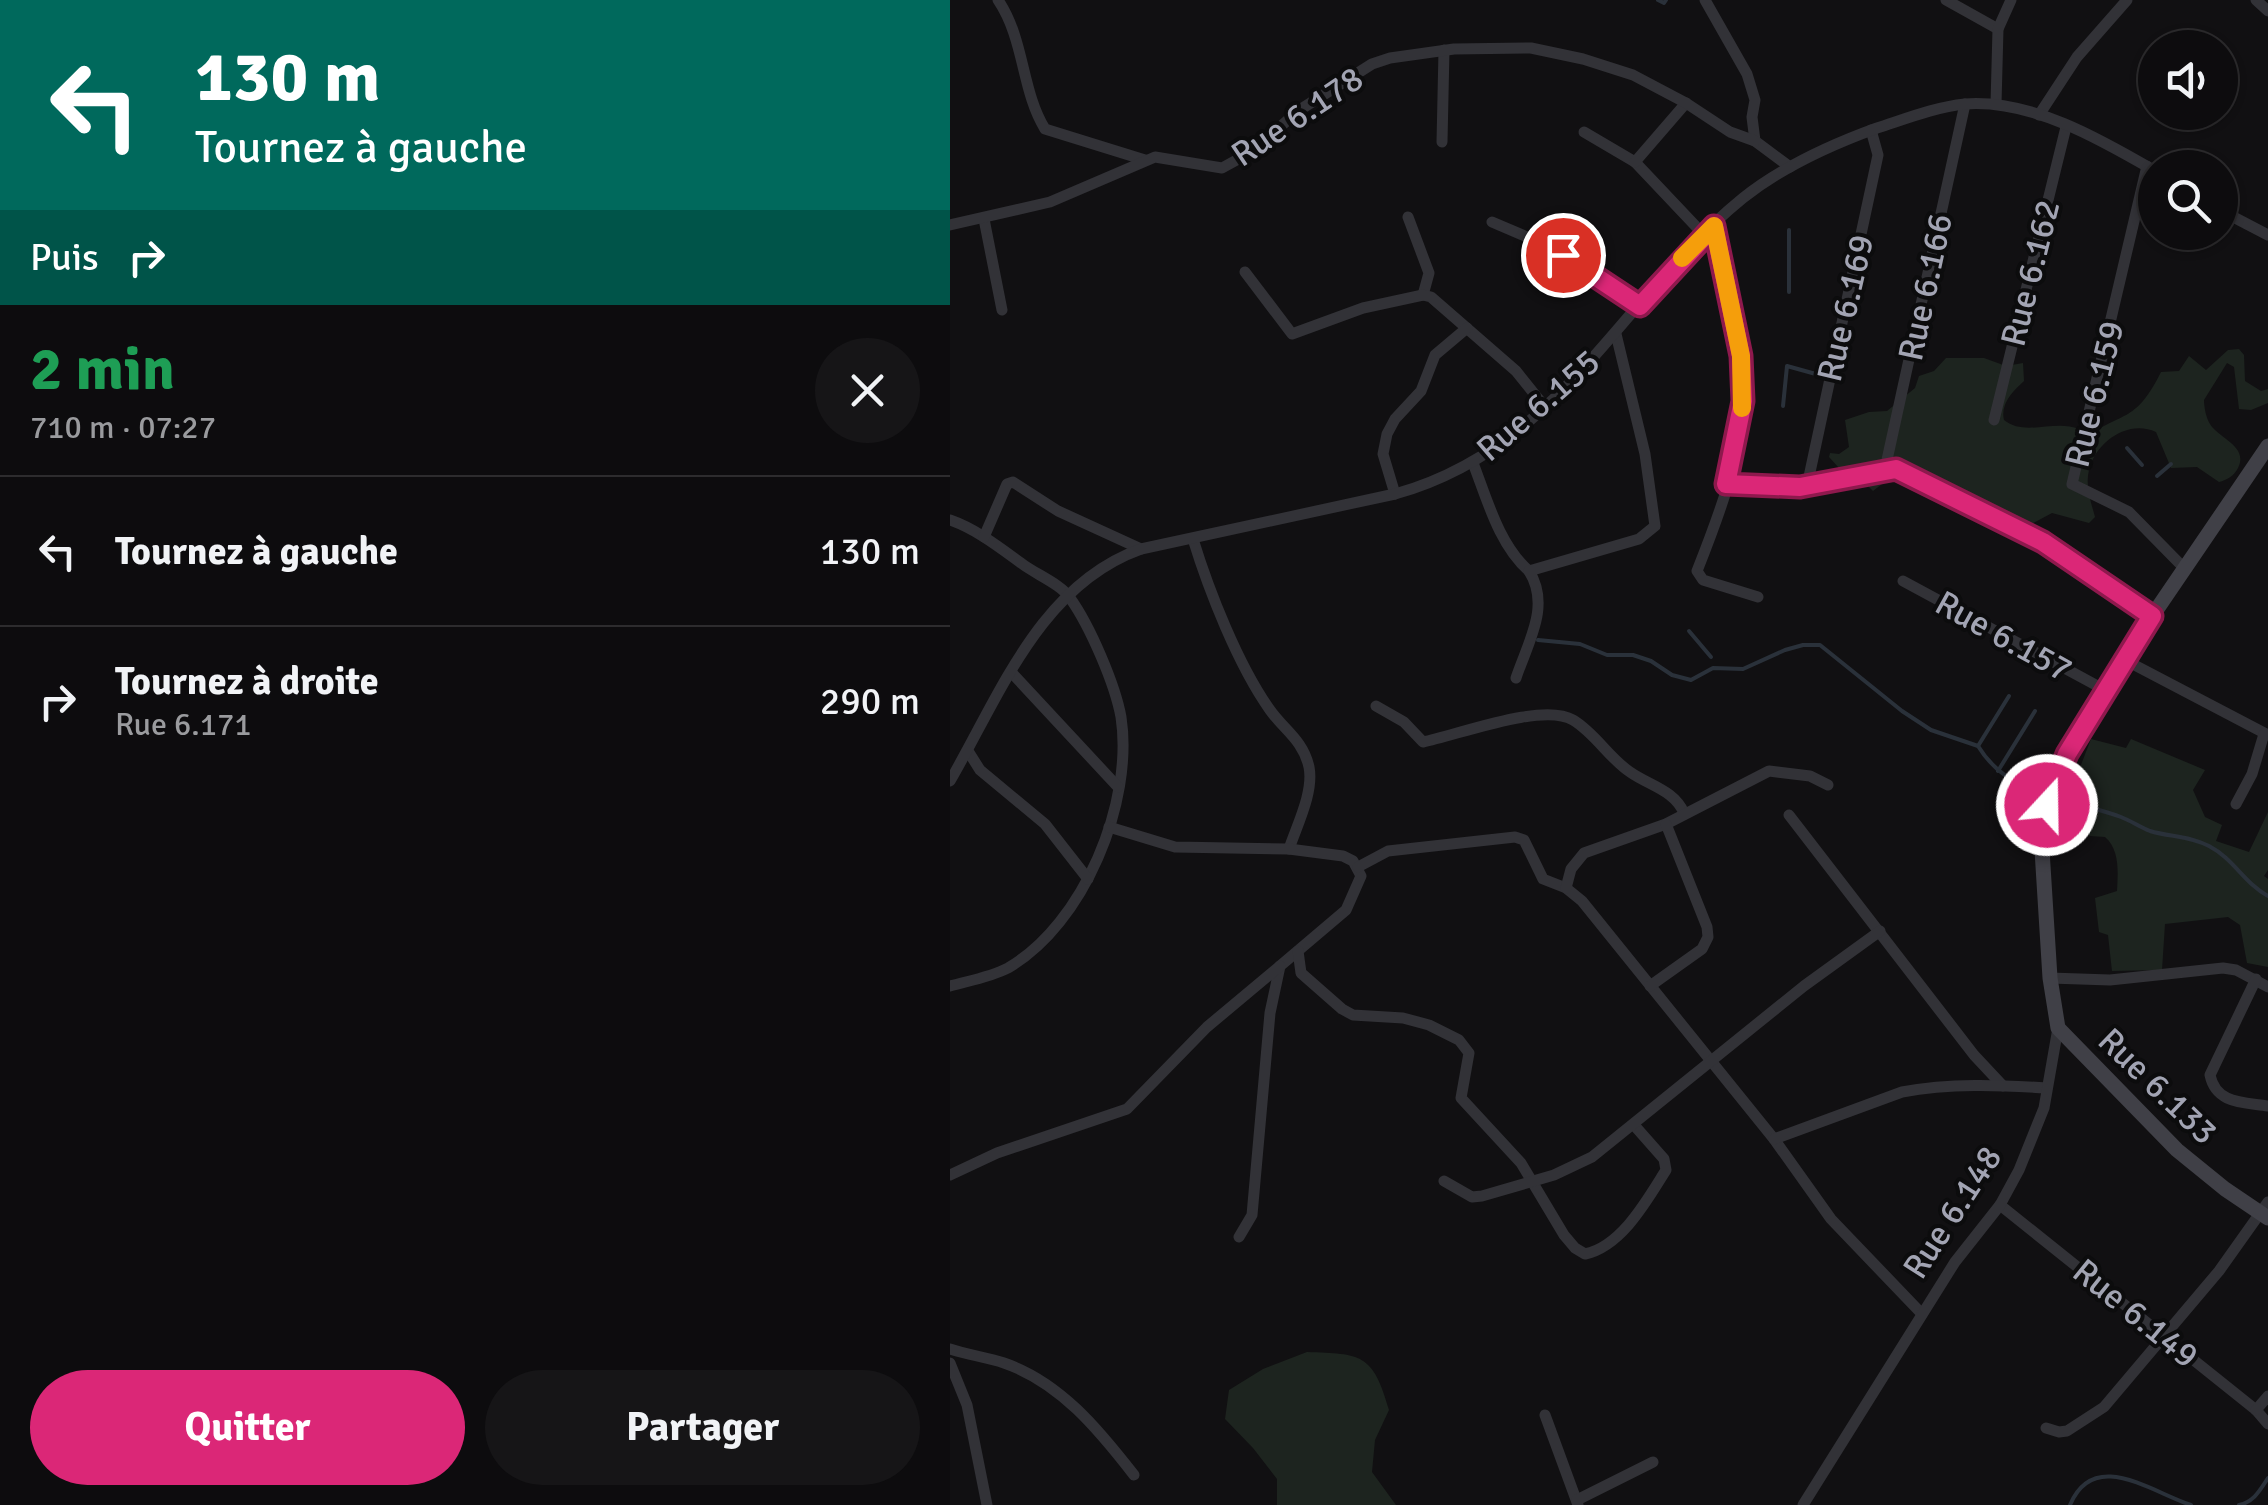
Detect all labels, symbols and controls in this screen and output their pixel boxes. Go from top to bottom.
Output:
map controls [2138,30,2238,250]
button: sound [2138,30,2238,130]
text: 130 m [195,34,380,120]
icon: left [30,40,160,170]
street label: Rue 6.178 [1223,57,1371,176]
text: Tournez à gauche [195,120,527,175]
button: search [2138,150,2238,250]
street label: Rue 6.162 [1992,195,2069,351]
street label: Rue 6.166 [1889,210,1962,365]
pin [1521,213,1606,298]
icon: arrive [1536,228,1591,283]
icon: right [119,230,174,285]
street label: Rue 6.169 [1808,231,1883,386]
text: Puis [30,234,99,281]
street label: Rue 6.159 [2056,316,2133,472]
text: 2 min [30,333,175,407]
button: close [815,338,920,443]
street label: Rue 6.155 [1468,340,1609,471]
text: 710 m · 07:27 [30,408,216,447]
icon: left [30,524,85,579]
text: Tournez à gauche [115,528,398,575]
text: 130 m [820,528,920,575]
street label: Rue 6.157 [1928,581,2079,691]
text: Tournez à droite [115,658,379,705]
icon: right [30,674,85,729]
text: 290 m [820,678,920,725]
text: Rue 6.171 [115,705,252,744]
position arrow [1995,753,2099,857]
street label: Rue 6.133 [2089,1019,2226,1154]
street label: Rue 6.148 [1894,1138,2011,1287]
street label: Rue 6.149 [2064,1250,2207,1377]
button: Quitter [30,1370,465,1485]
button: Partager [485,1370,920,1485]

